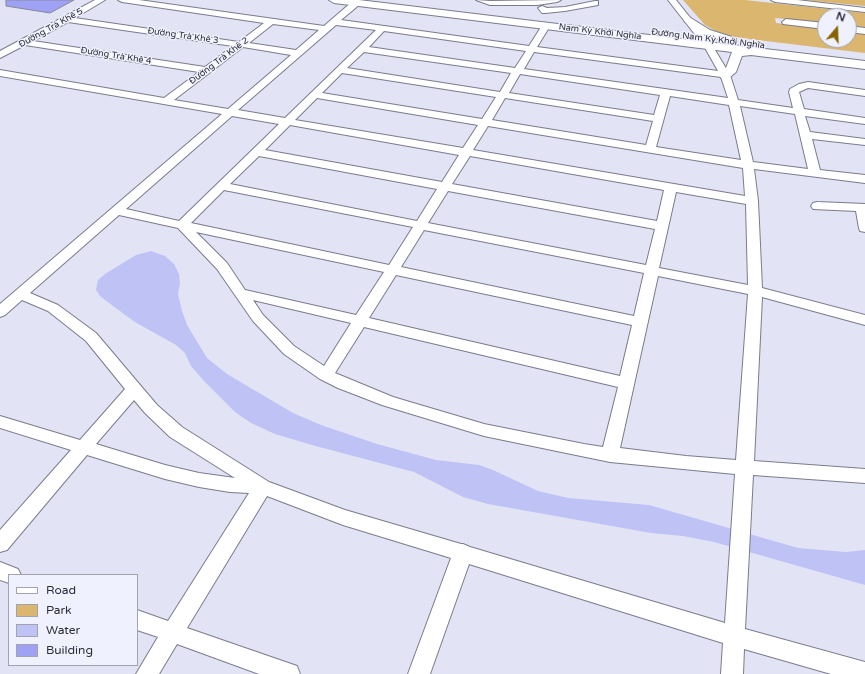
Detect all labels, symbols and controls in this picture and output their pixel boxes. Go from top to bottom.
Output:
street label: Đường Trà Khê 5 [17,6,85,50]
north arrow [817,8,857,48]
text: N [834,10,847,25]
street label: Nam Kỳ Khởi Nghĩa [558,22,642,42]
street label: Đường Trà Khê 3 [147,26,219,46]
street label: Đường Nam Kỳ Khởi Nghĩa [651,27,765,51]
street label: Đường Trà Khê 2 [187,35,251,87]
street label: Đường Trà Khê 4 [80,45,152,67]
legend [8,574,138,666]
text: Road [46,583,76,597]
text: Park [46,603,72,617]
text: Water [46,623,80,637]
text: Building [46,643,93,657]

